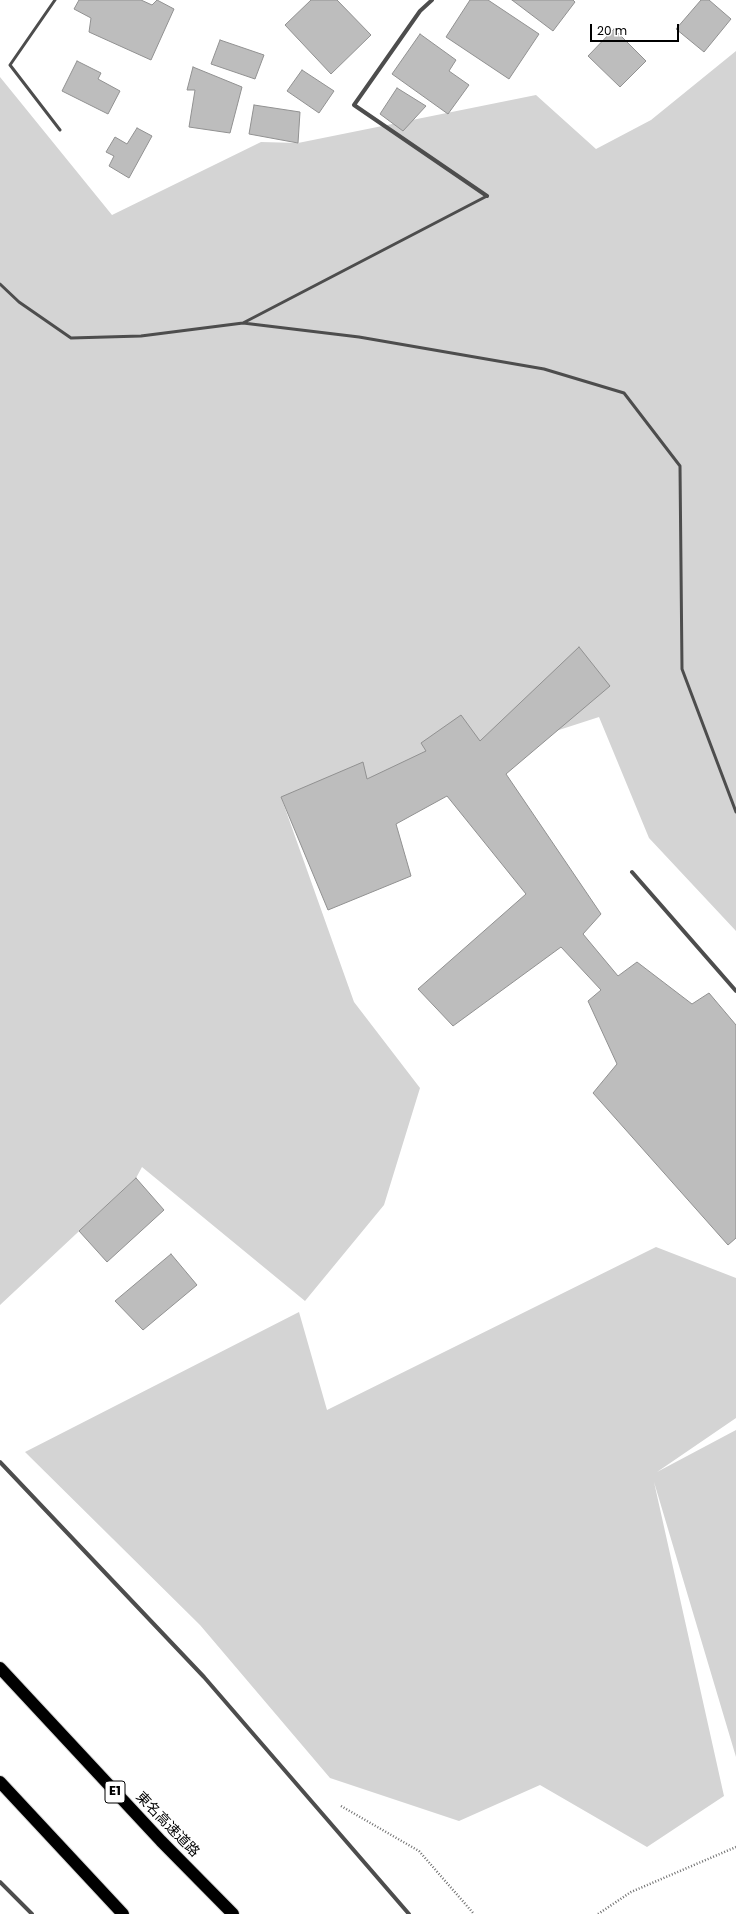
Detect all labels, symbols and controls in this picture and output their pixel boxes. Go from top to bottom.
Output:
scale bar [592,16,681,42]
text: 20 m [597,22,627,39]
road number: E1 [105,1781,125,1803]
street label: 東名高速道路 [132,1789,202,1861]

